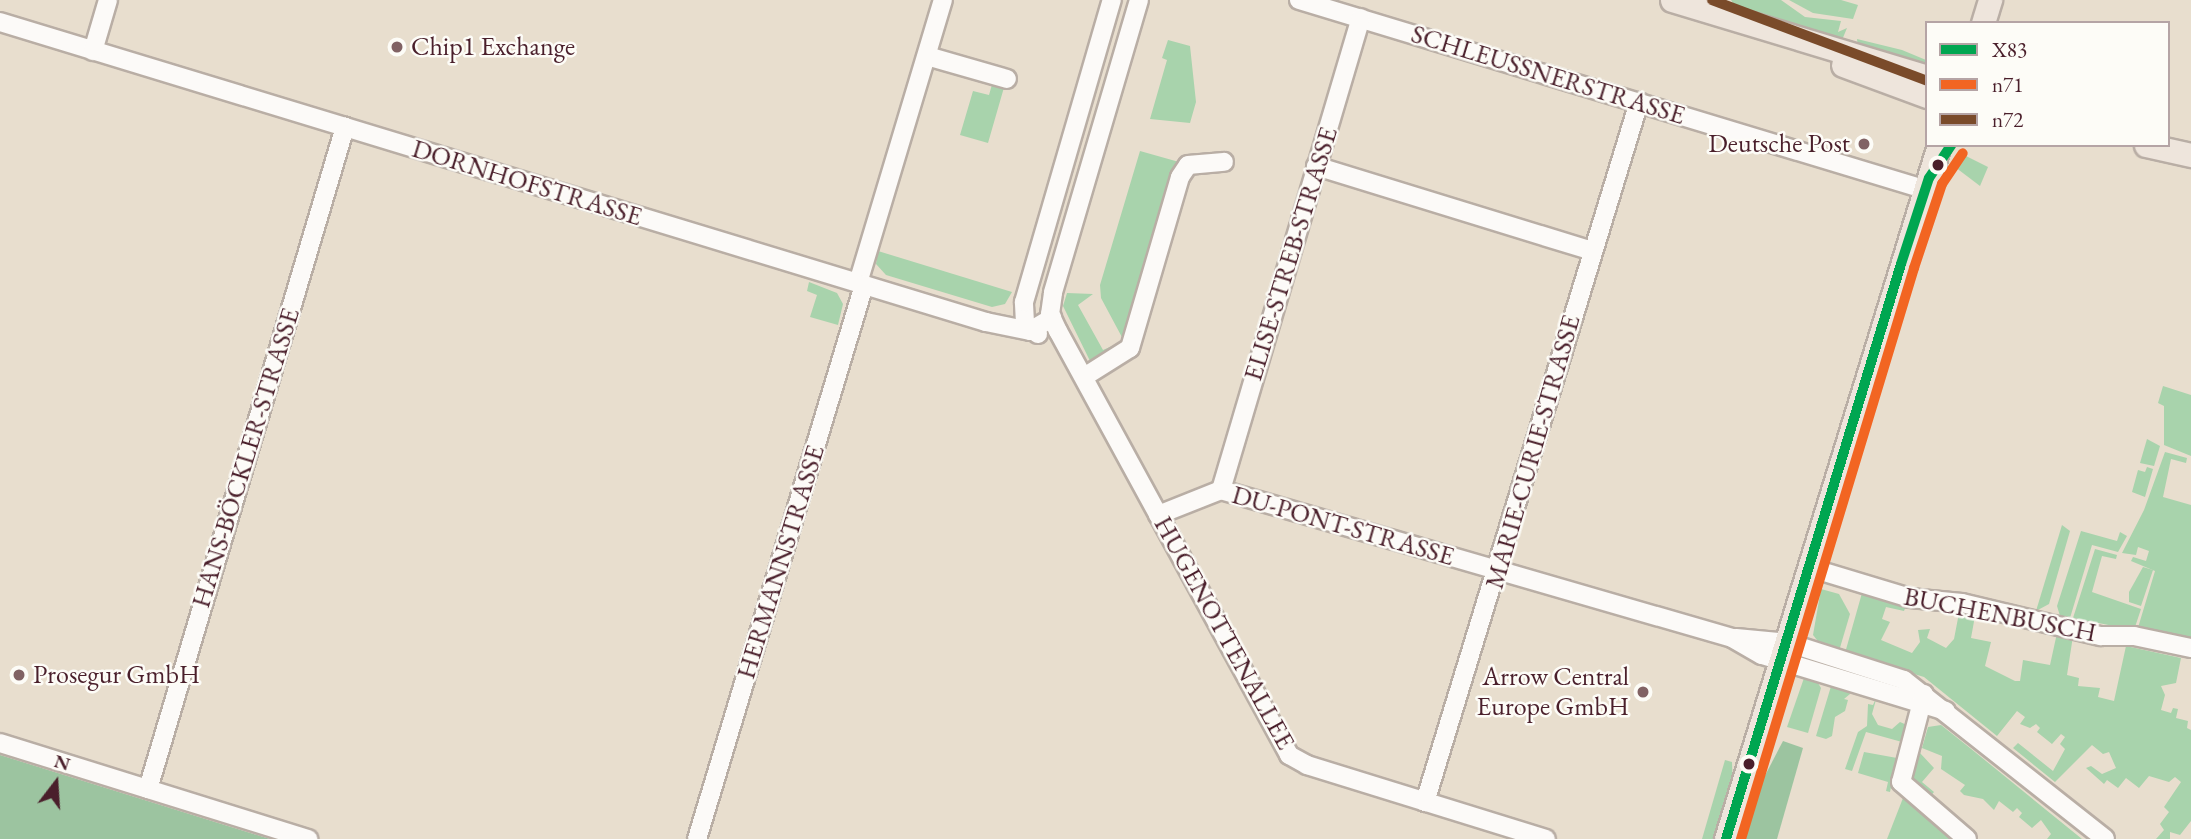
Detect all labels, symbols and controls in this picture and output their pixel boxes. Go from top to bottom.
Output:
street label: SCHLEUSSNERSTRASSE [1407,18,1689,132]
legend [1925,21,2170,147]
place label: Chip1 Exchange [411,31,575,63]
text: X83 [1992,36,2027,63]
marker: Chip1 Exchange [389,39,405,55]
text: n71 [1992,71,2023,98]
text: n72 [1992,106,2023,133]
street label: ELISE-STREB-STRASSE [1238,123,1344,385]
place label: Deutsche Post [1708,128,1850,160]
street label: DORNHOFSTRASSE [408,133,646,233]
marker: Deutsche Post [1856,136,1872,152]
unlabelled marker [1931,158,1945,172]
street label: HANS-BÖCKLER-STRASSE [186,304,306,612]
street label: MARIE-CURIE-STRASSE [1479,312,1587,592]
street label: HERMANNSTRASSE [731,441,831,683]
street label: DU-PONT-STRASSE [1228,479,1458,573]
street label: HUGENOTTENALLEE [1147,511,1301,755]
street label: BUCHENBUSCH [1901,581,2099,649]
place label: Prosegur GmbH [33,659,200,691]
place label: Arrow Central Europe GmbH [1477,661,1629,722]
marker: Prosegur GmbH [11,667,27,683]
marker: Arrow Central Europe GmbH [1635,684,1651,700]
north arrow [21,748,91,818]
text: N [51,748,73,777]
unlabelled marker [1742,757,1756,771]

